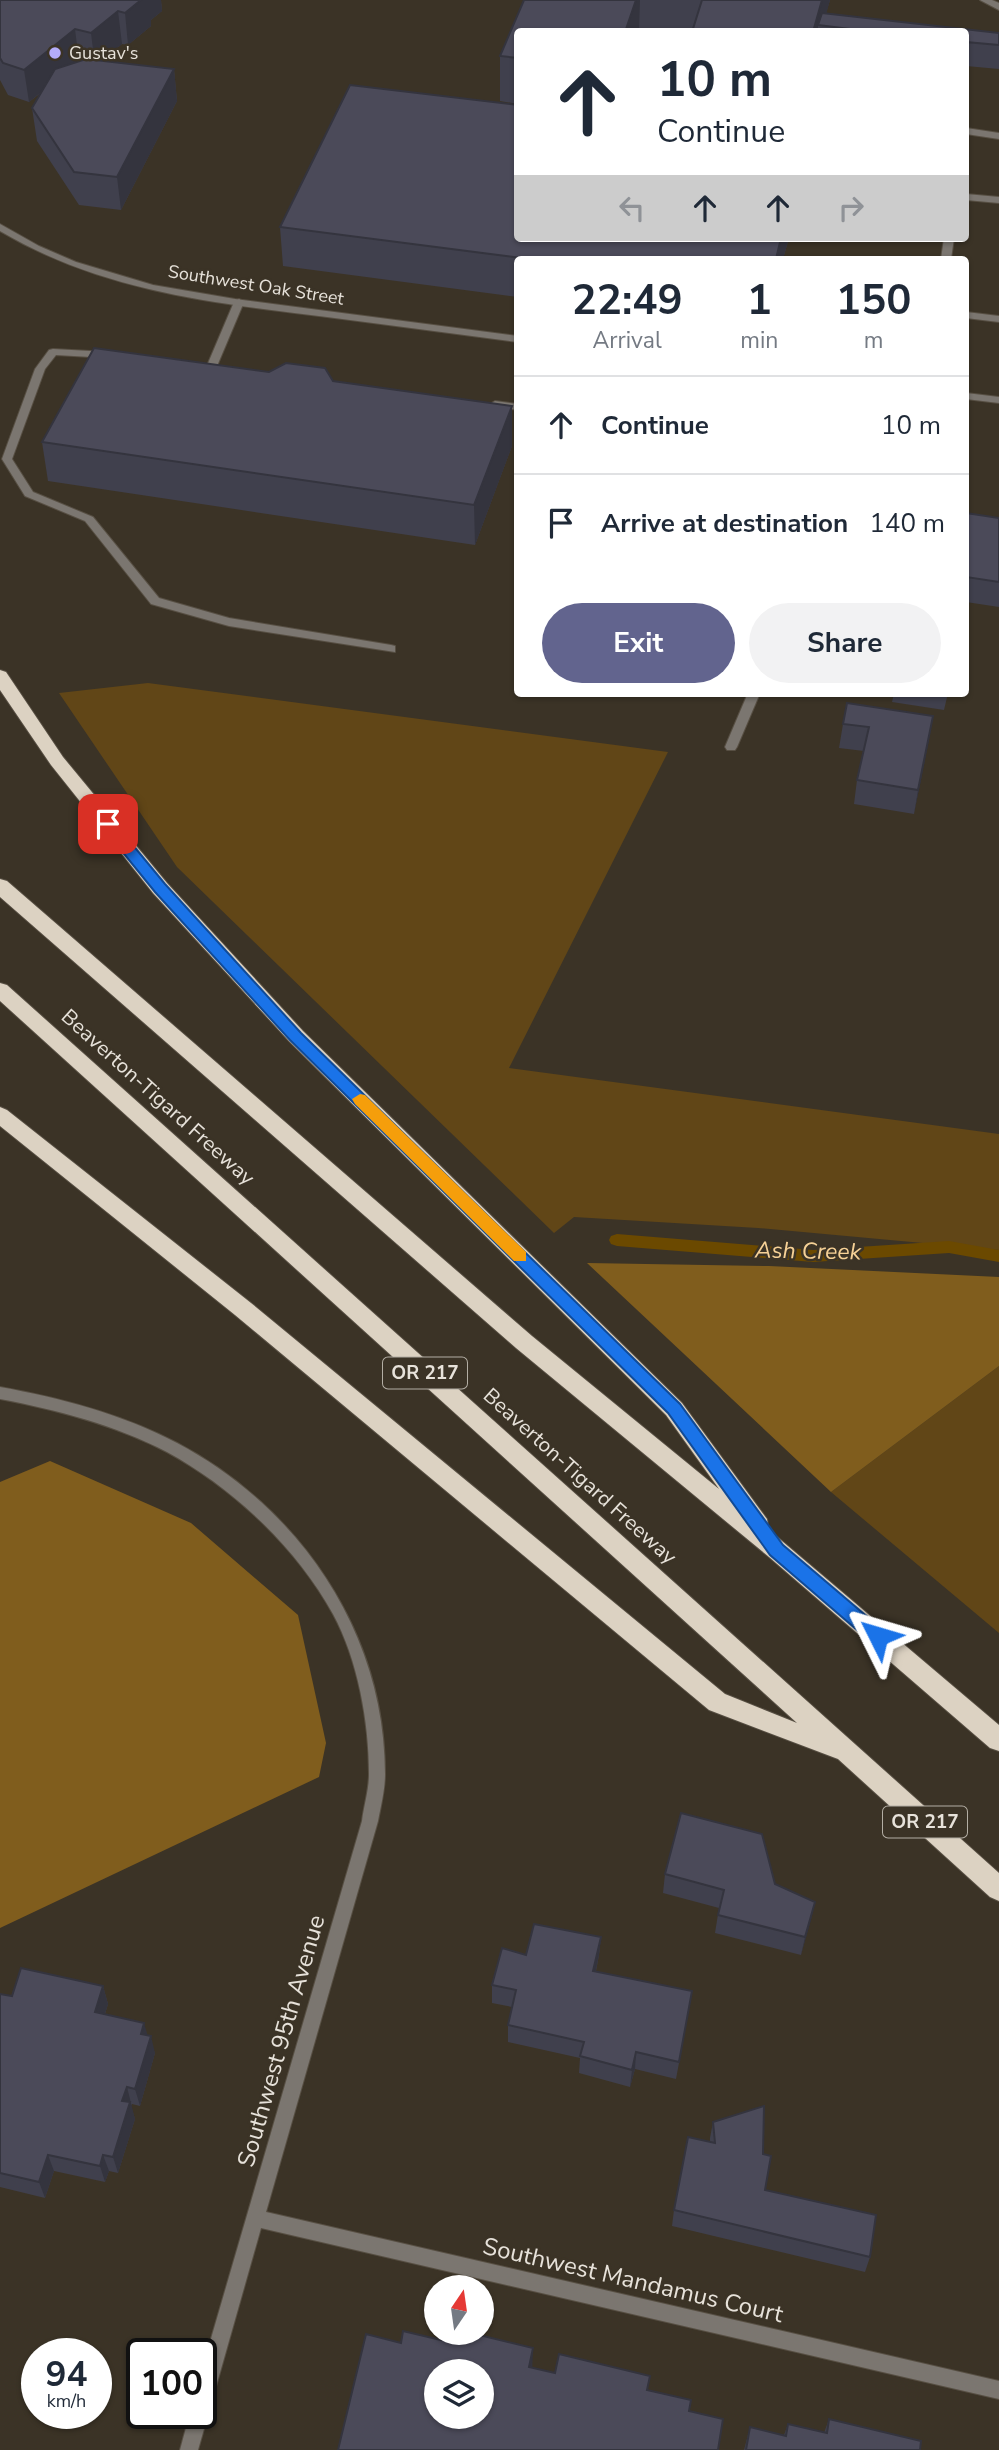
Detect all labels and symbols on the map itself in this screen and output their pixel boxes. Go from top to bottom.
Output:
place label: Gustav's [69,41,138,65]
marker: Gustav's [47,45,63,61]
street label: Southwest Oak Street [166,259,346,311]
pin [78,794,138,854]
street label: Beaverton-Tigard Freeway [55,1003,261,1192]
water label: Ash Creek [754,1235,862,1267]
road number: OR 217 [383,1358,467,1388]
street label: Beaverton-Tigard Freeway [477,1382,683,1571]
position arrow [841,1599,915,1673]
road number: OR 217 [883,1806,967,1838]
street label: Southwest 95th Avenue [230,1911,332,2171]
street label: Southwest Mandamus Court [480,2230,787,2330]
north arrow [424,2275,494,2345]
speed limit sign: 100 [126,2338,217,2429]

